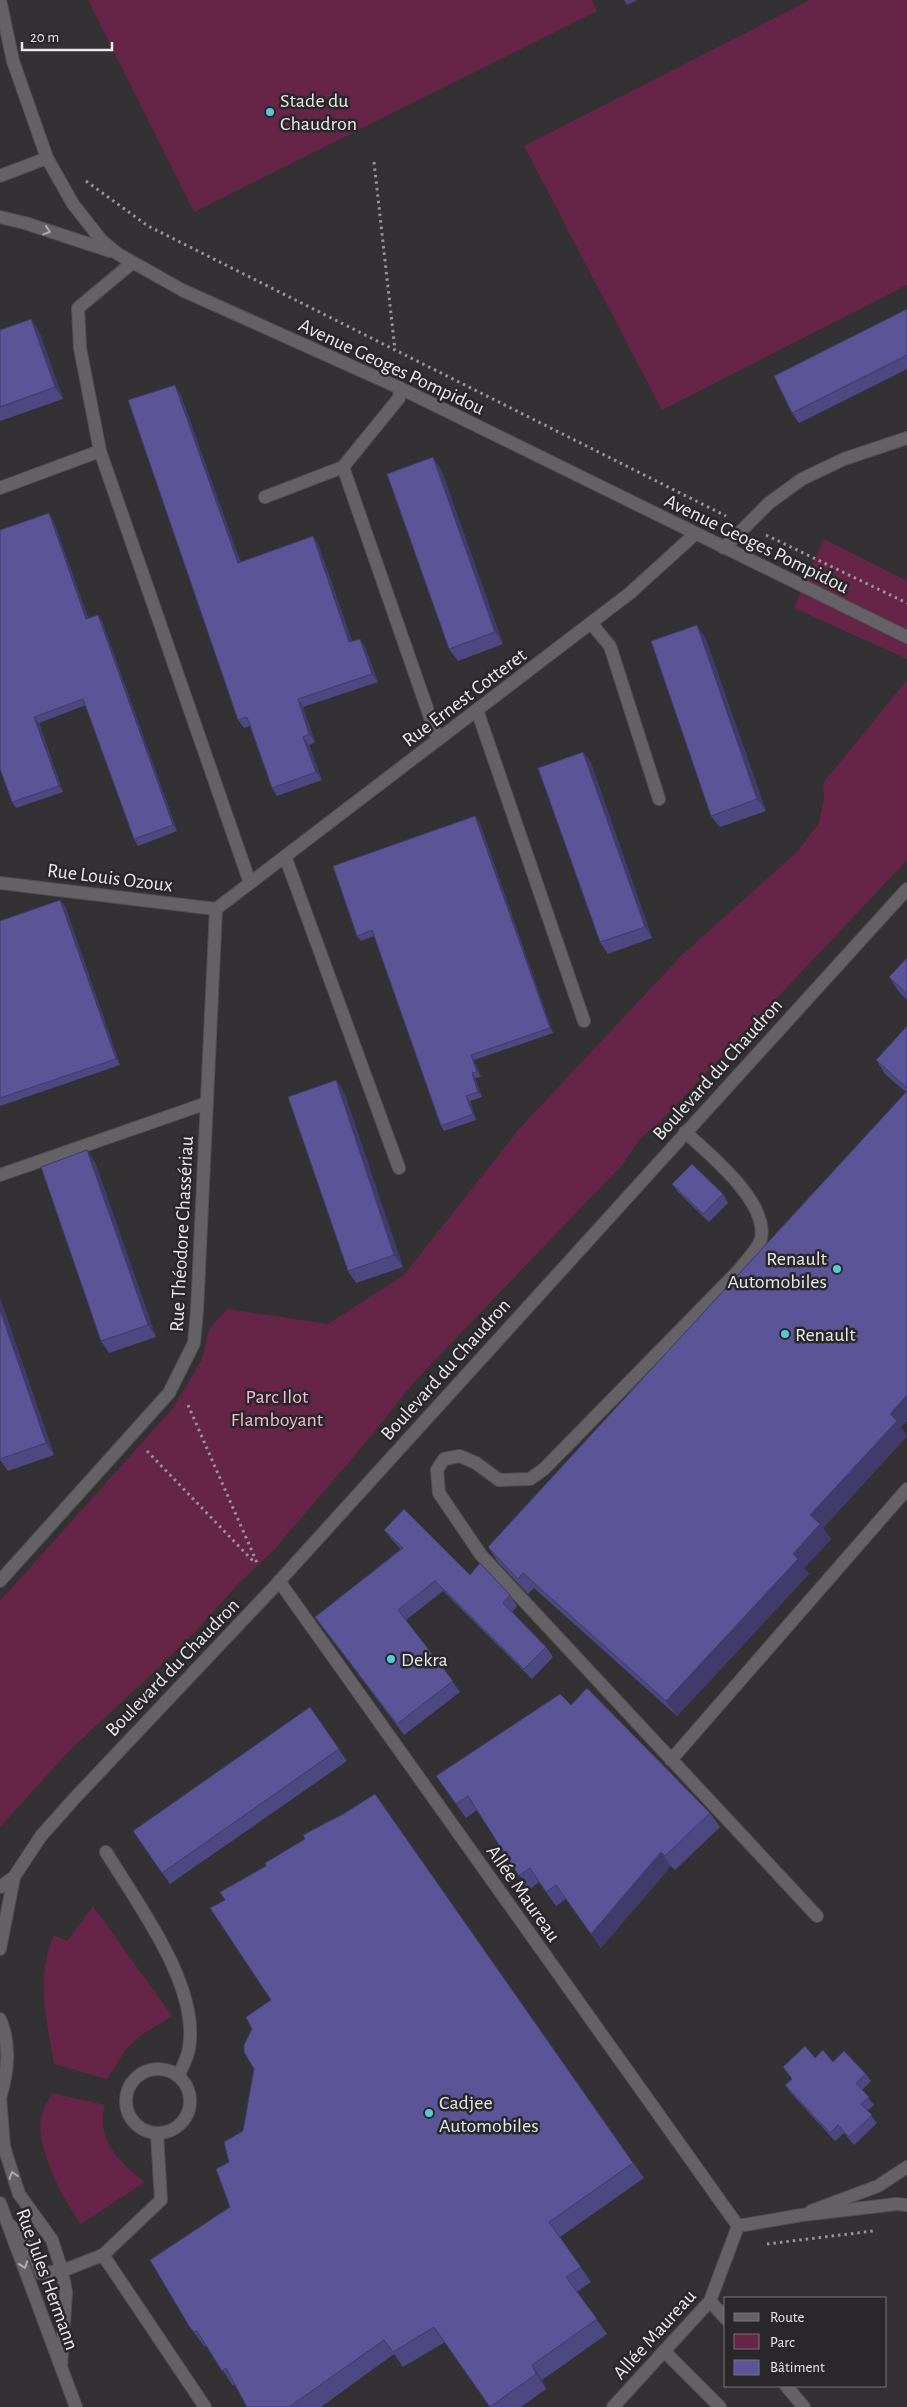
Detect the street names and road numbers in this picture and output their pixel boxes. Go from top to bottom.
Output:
street label: Avenue Geoges Pompidou [296,315,488,419]
street label: Avenue Geoges Pompidou [661,491,852,597]
street label: Rue Ernest Cotteret [399,644,531,751]
street label: Rue Louis Ozoux [46,860,174,896]
street label: Boulevard du Chaudron [649,995,786,1144]
street label: Rue Théodore Chassériau [167,1136,197,1333]
street label: Boulevard du Chaudron [377,1295,514,1444]
street label: Boulevard du Chaudron [102,1595,243,1740]
street label: Allée Maureau [483,1842,564,1946]
street label: Rue Jules Hermann [12,2206,82,2353]
street label: Allée Maureau [609,2286,700,2383]

